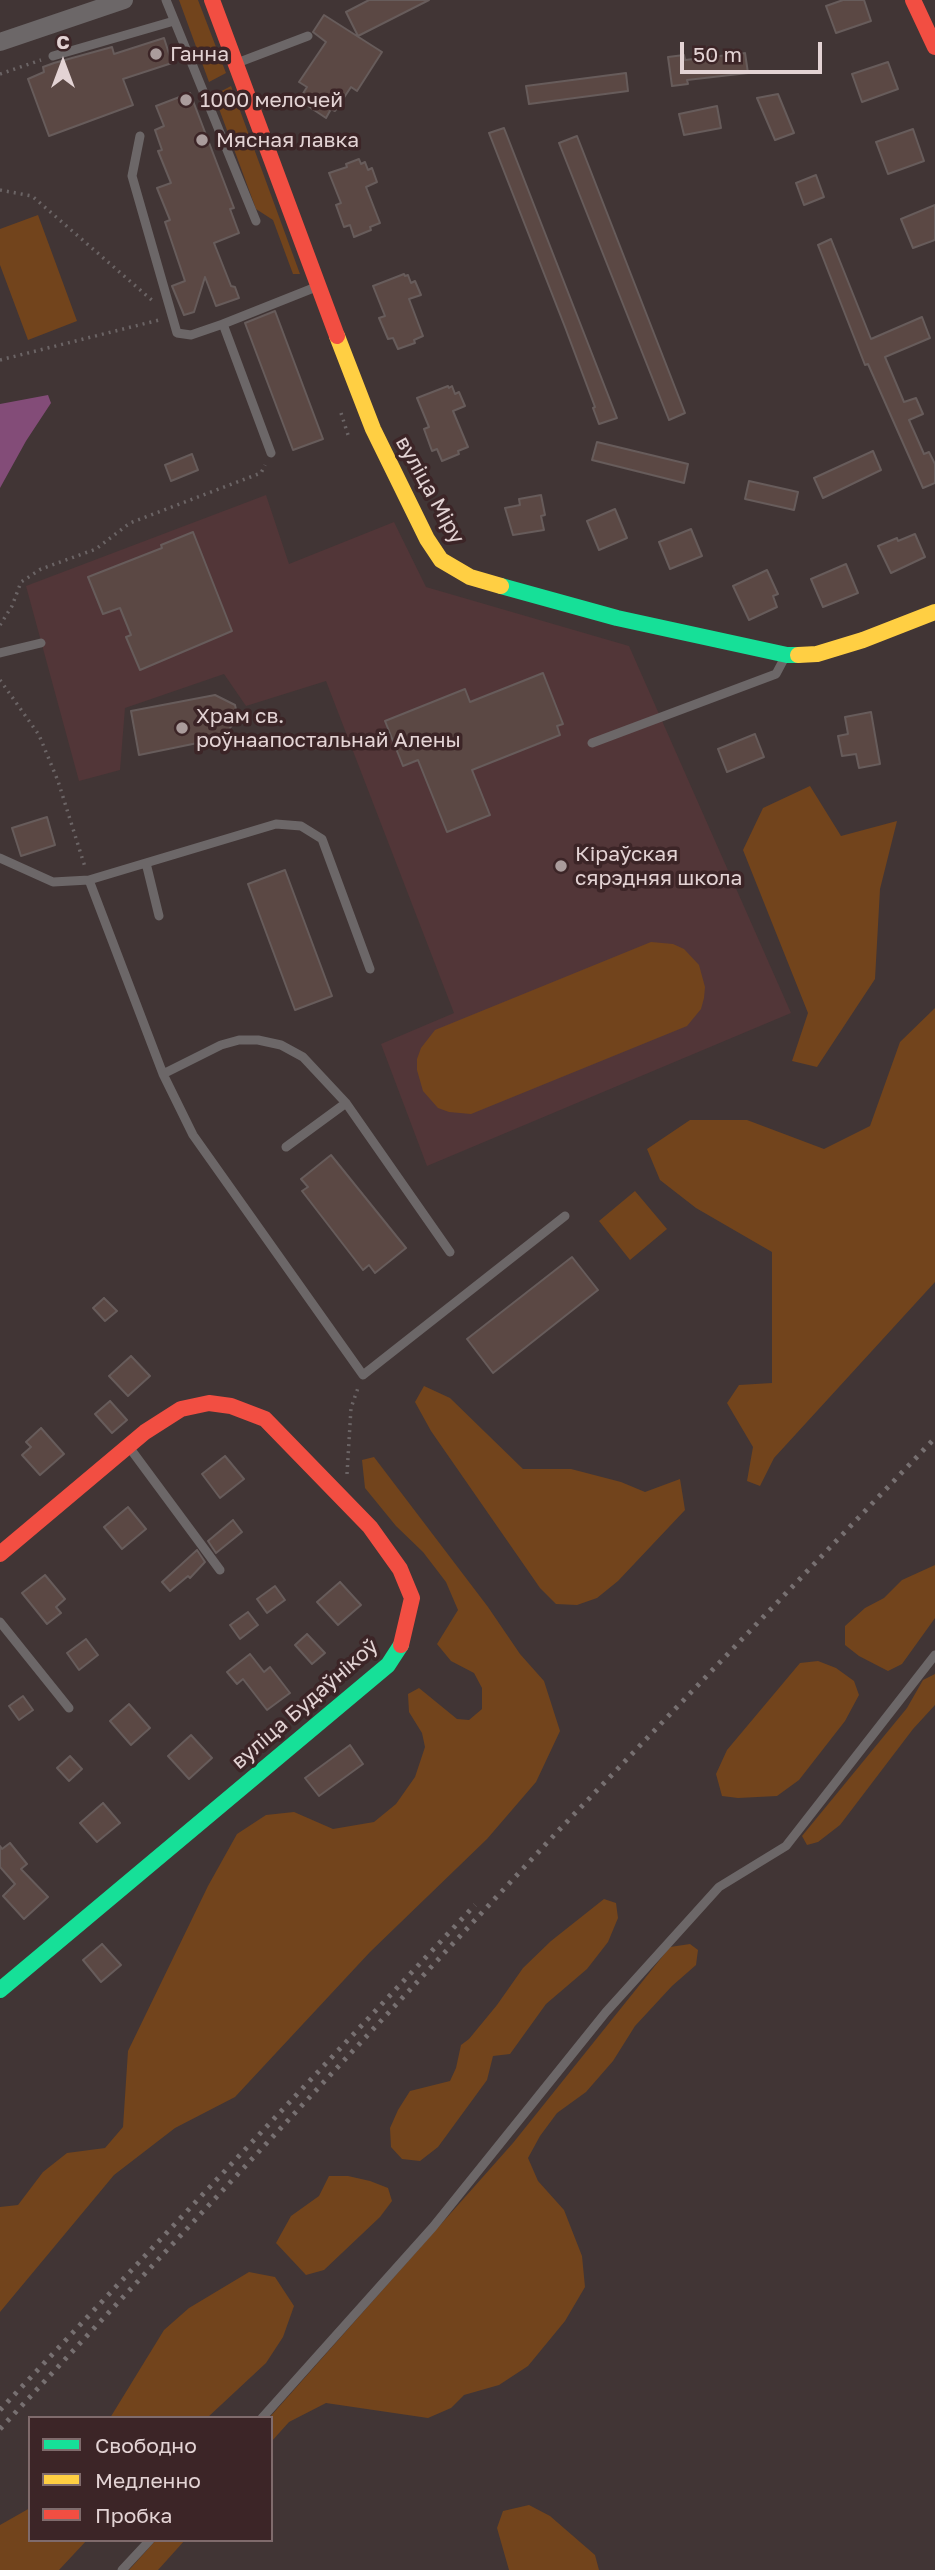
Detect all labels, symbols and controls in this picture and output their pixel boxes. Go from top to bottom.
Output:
north arrow [28,28,98,98]
scale bar [683,28,825,72]
text: С [56,30,70,53]
place label: Ганна [170,41,229,67]
text: 50 m [693,41,742,67]
marker: Ганна [148,46,164,62]
place label: 1000 мелочей [200,87,343,113]
marker: 1000 мелочей [178,92,194,108]
place label: Мясная лавка [216,127,359,153]
marker: Мясная лавка [194,132,210,148]
street label: вуліца Міру [390,432,470,548]
place label: Храм св. роўнаапостальнай Алены [196,703,461,753]
marker: Храм св. роўнаапостальнай Алены [174,720,190,736]
place label: Кіраўская сярэдняя школа [575,841,742,891]
marker: Кіраўская сярэдняя школа [553,858,569,874]
street label: вуліца Будаўнікоў [227,1634,383,1774]
legend [28,2416,273,2542]
text: Свободно [95,2432,197,2458]
text: Медленно [95,2467,201,2493]
text: Пробка [95,2502,173,2528]

